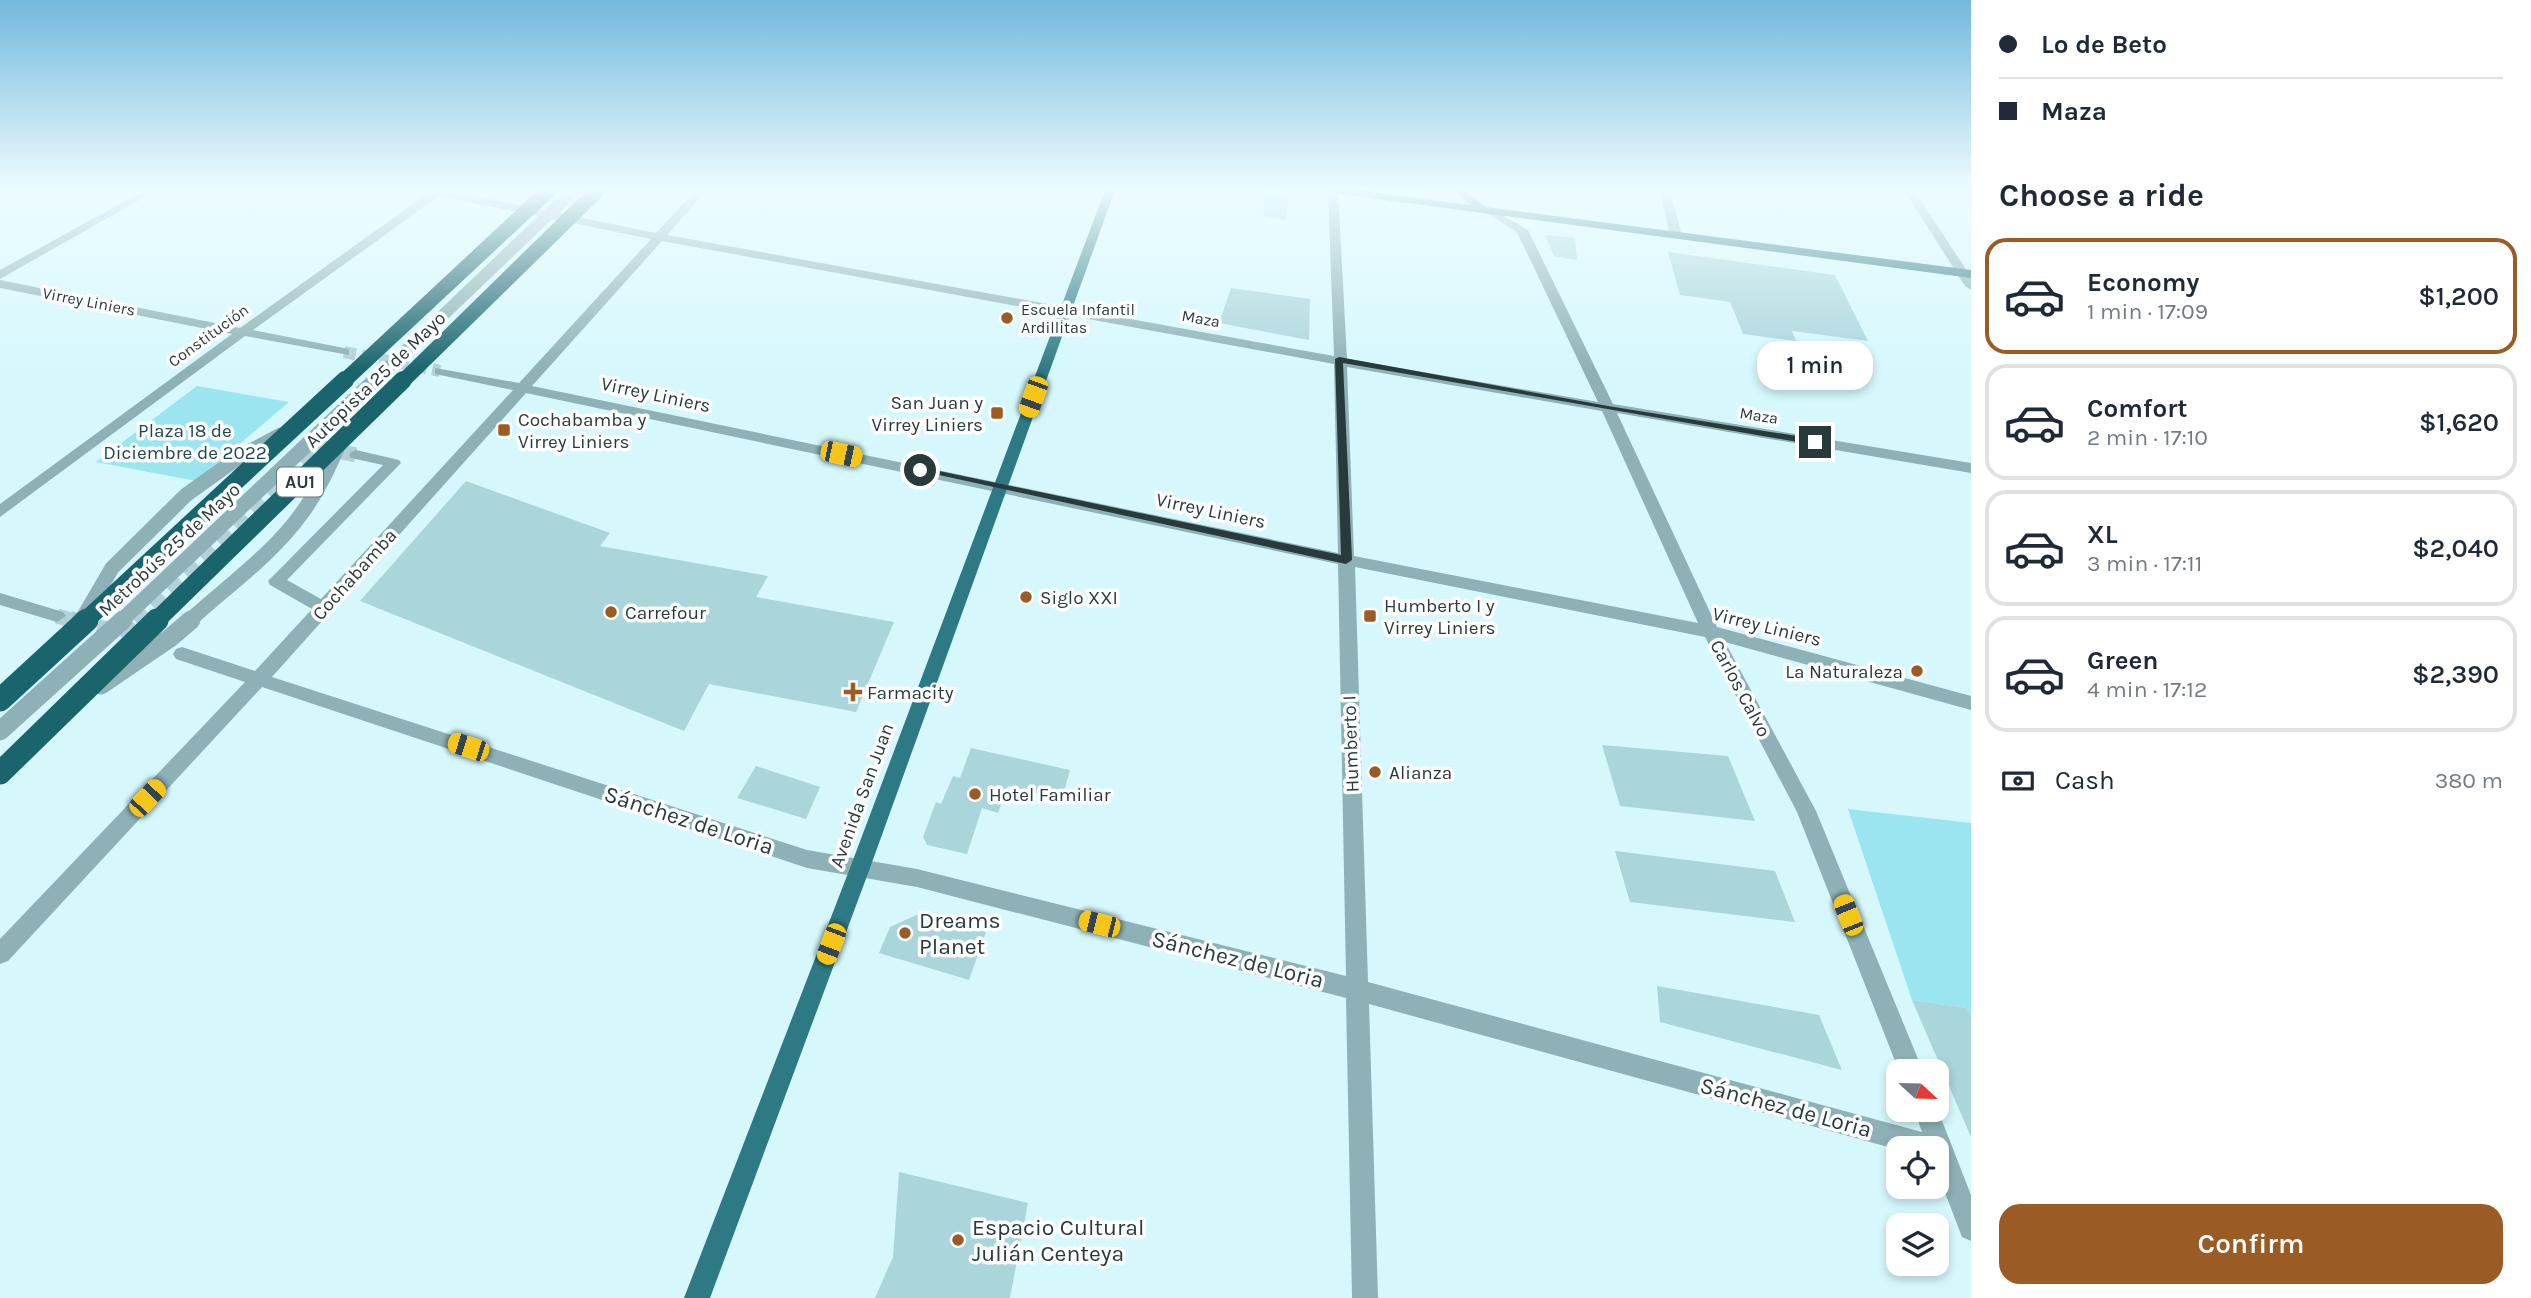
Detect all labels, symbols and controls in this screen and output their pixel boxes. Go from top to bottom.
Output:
text: Lo de Beto [2041,29,2167,60]
text: Maza [2041,96,2107,127]
text: Choose a ride [1999,177,2204,214]
icon: car [2003,265,2066,328]
text: Economy [2087,267,2199,298]
text: $1,200 [2418,281,2499,312]
street label: Virrey Liniers [41,283,137,320]
text: 1 min · 17:09 [2087,298,2208,325]
street label: Constitución [164,300,252,371]
place label: Escuela Infantil Ardillitas [1021,300,1135,337]
street label: Maza [1180,306,1222,331]
street label: Autopista 25 de Mayo [301,307,450,452]
marker: Escuela Infantil Ardillitas [999,310,1015,326]
callout: 1 min [1757,340,1873,390]
text: 1 min [1786,352,1844,379]
street label: Virrey Liniers [599,373,713,417]
car [1016,374,1051,420]
icon: car [2003,391,2066,454]
place label: San Juan y Virrey Liniers [872,392,983,436]
text: Comfort [2087,393,2188,424]
street label: Maza [1738,403,1780,428]
marker: San Juan y Virrey Liniers [989,405,1005,421]
text: $1,620 [2419,407,2499,438]
place label: Cochabamba y Virrey Liniers [518,409,646,453]
park label: Plaza 18 de Diciembre de 2022 [103,420,267,464]
marker: Cochabamba y Virrey Liniers [496,422,512,438]
text: 2 min · 17:10 [2087,424,2208,451]
route end [1799,426,1831,458]
car [819,439,864,469]
route start [904,454,936,486]
road number: AU1 [277,468,323,496]
street label: Metrobús 25 de Mayo [95,479,245,621]
street label: Virrey Liniers [1154,489,1268,533]
icon: car [2003,517,2066,580]
text: XL [2087,519,2118,550]
street label: Cochabamba [308,525,401,625]
text: $2,040 [2412,533,2499,564]
text: 3 min · 17:11 [2087,550,2202,577]
place label: Siglo XXI [1040,587,1118,609]
marker: Siglo XXI [1018,589,1034,605]
place label: Humberto I y Virrey Liniers [1384,595,1495,639]
place label: Carrefour [625,602,706,624]
street label: Virrey Liniers [1710,603,1824,651]
marker: Carrefour [603,604,619,620]
marker: Humberto I y Virrey Liniers [1362,608,1378,624]
street label: Carlos Calvo [1705,636,1775,741]
icon: car [2003,643,2066,706]
text: Green [2087,645,2159,676]
text: $2,390 [2412,659,2499,690]
place label: La Naturaleza [1785,661,1903,683]
marker: La Naturaleza [1909,663,1925,679]
text: 4 min · 17:12 [2087,676,2207,703]
place label: Farmacity [867,682,954,704]
marker: Farmacity [845,684,861,700]
street label: Humberto I [1338,695,1364,793]
street label: Avenida San Juan [826,720,898,871]
car [445,731,492,763]
place label: Alianza [1389,762,1452,784]
icon: cash [1999,762,2037,800]
marker: Alianza [1367,764,1383,780]
text: Cash [2055,765,2115,796]
text: 380 m [2435,767,2503,794]
car [125,775,170,821]
street label: Sánchez de Loria [601,780,777,861]
place label: Hotel Familiar [989,784,1111,806]
marker: Hotel Familiar [967,786,983,802]
car [1831,892,1866,938]
place label: Dreams Planet [919,907,1001,960]
car [1077,909,1122,939]
car [814,921,849,967]
marker: Dreams Planet [897,925,913,941]
street label: Sánchez de Loria [1149,925,1327,994]
north arrow [1886,1059,1950,1122]
map controls [1886,1059,1949,1276]
street label: Sánchez de Loria [1697,1072,1875,1143]
button: locate [1886,1136,1949,1199]
button: Confirm [1999,1204,2503,1284]
button: layers [1886,1213,1949,1276]
place label: Espacio Cultural Julián Centeya [972,1214,1144,1267]
marker: Espacio Cultural Julián Centeya [950,1232,966,1248]

